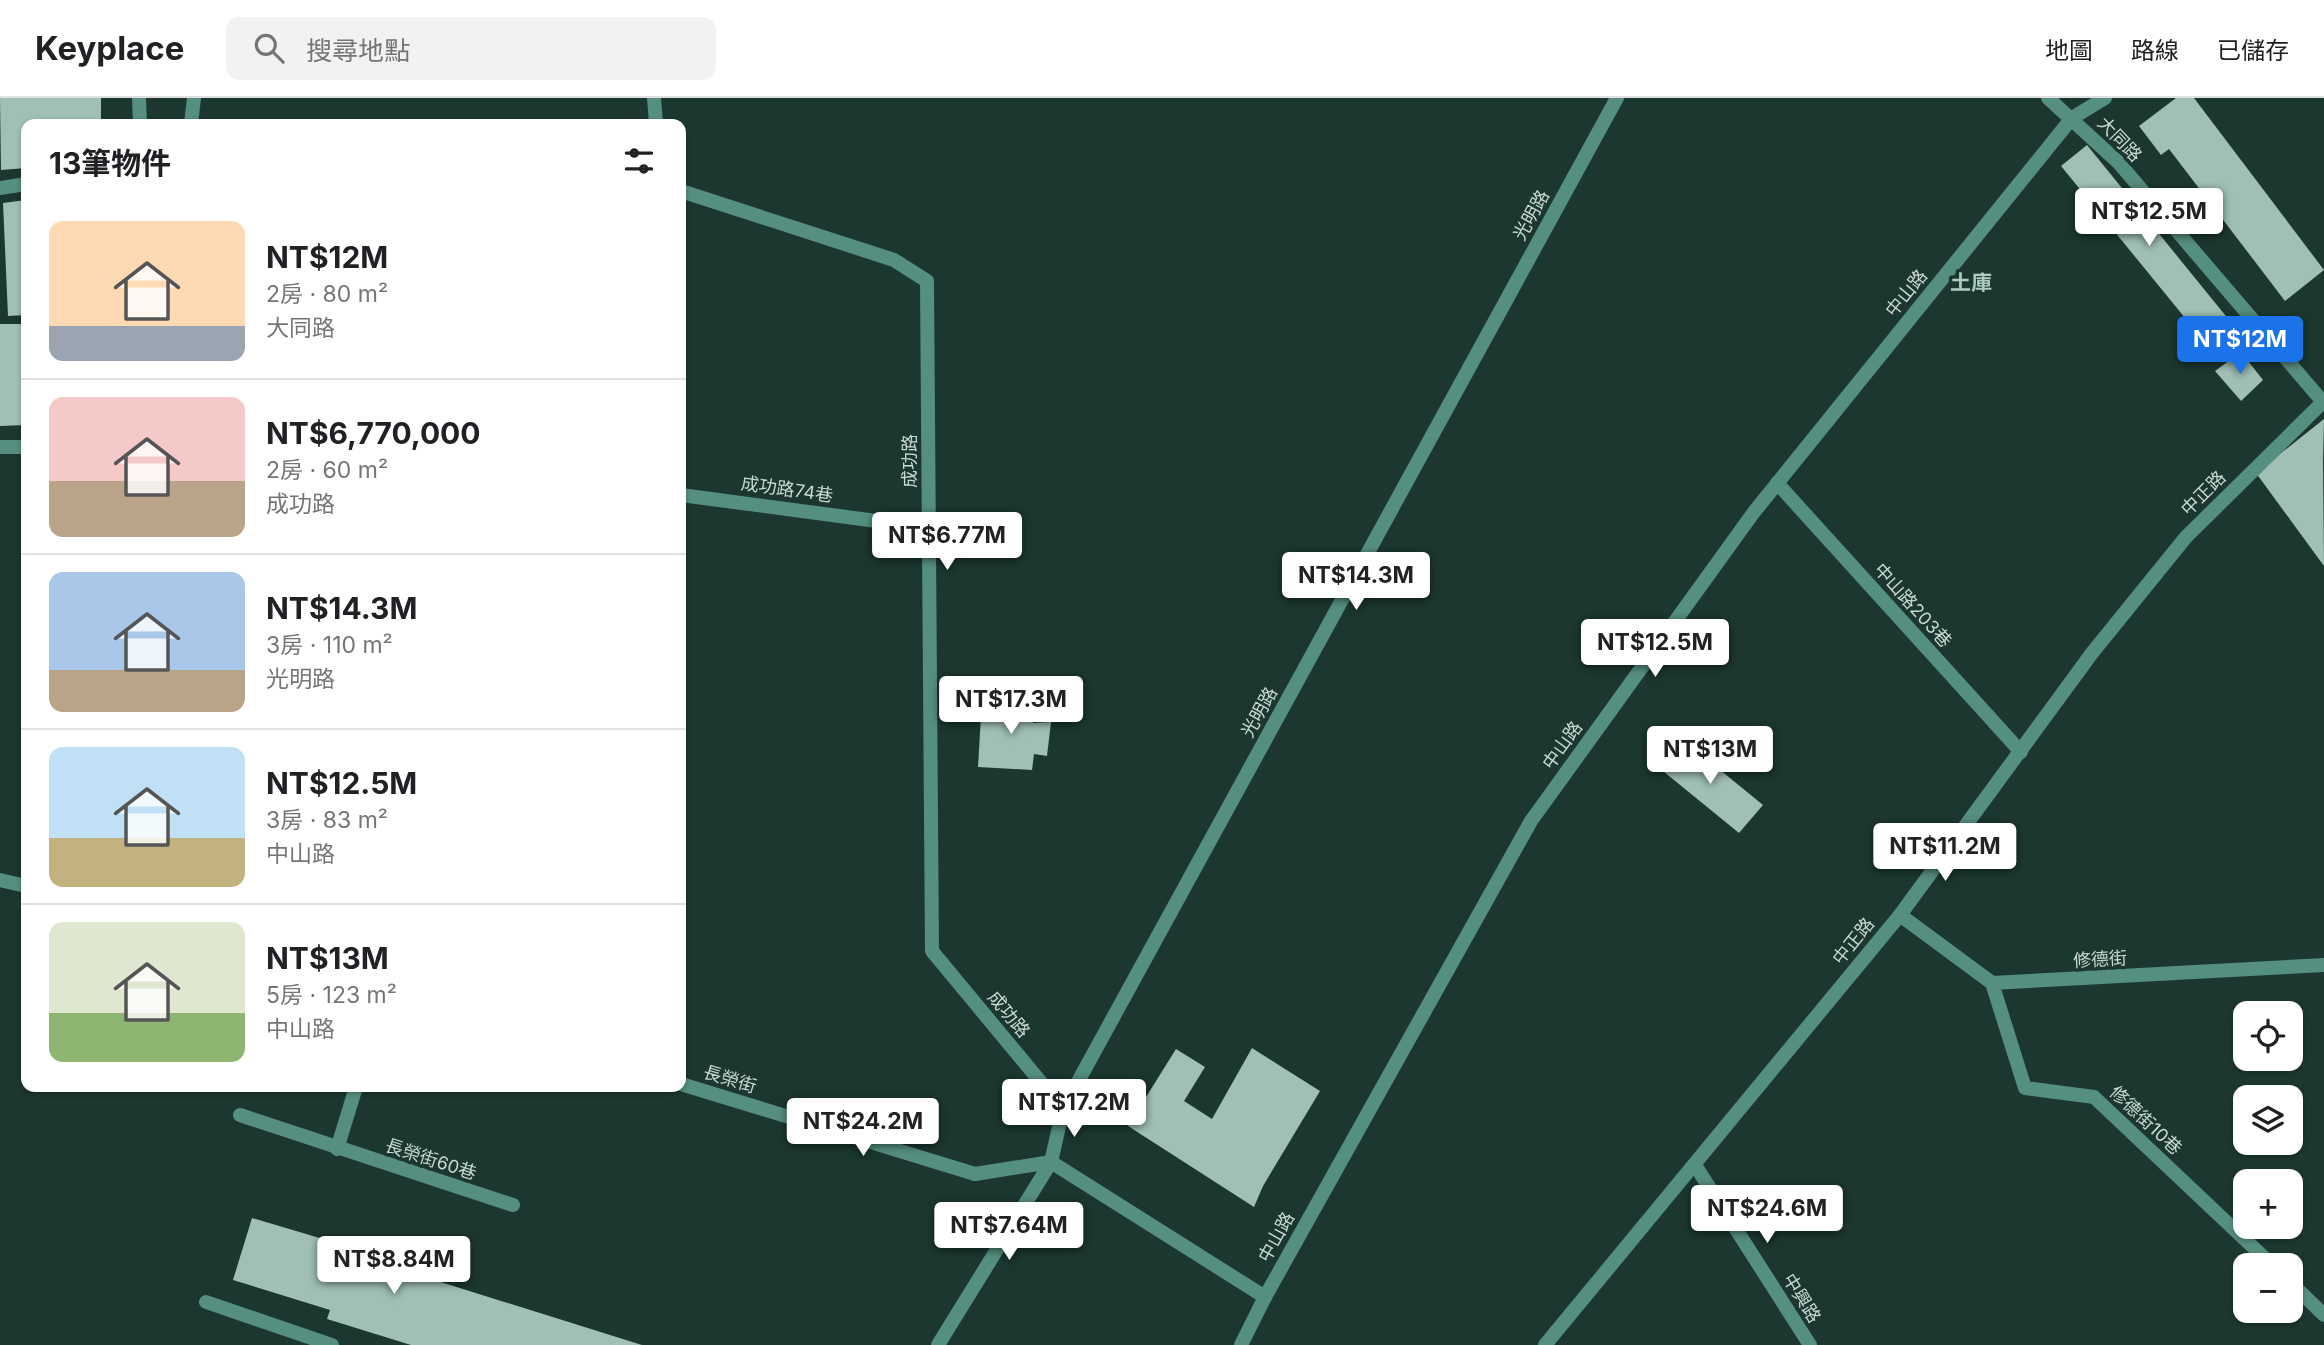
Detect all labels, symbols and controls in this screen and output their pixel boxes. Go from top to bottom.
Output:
search box [226,17,716,80]
text: Keyplace [35,28,184,68]
icon: search [250,29,288,67]
text: 搜尋地點 [306,35,410,66]
text: 地圖 [2045,36,2093,65]
text: 路線 [2131,36,2179,65]
text: 已儲存 [2217,36,2289,65]
street label: 大同路 [2094,112,2146,166]
icon: filters [620,142,658,180]
text: 13筆物件 [49,145,171,181]
street label: 光明路 [1509,186,1553,244]
pin: NT$12.5M [2077,188,2221,248]
text: NT$12.5M [2091,197,2207,225]
text: NT$12M [266,239,388,275]
icon: home [105,249,189,333]
street label: 中山路 [1881,265,1931,321]
district label: 土庫 [1950,270,1992,295]
text: 2房 · 80 m² [266,280,388,308]
text: 大同路 [266,314,335,342]
pin: NT$12M [2183,316,2297,376]
text: NT$12M [2193,325,2287,353]
text: NT$6,770,000 [266,415,481,451]
icon: home [105,425,189,509]
street label: 成功路 [899,434,920,488]
text: 2房 · 60 m² [266,456,388,484]
street label: 中正路 [2176,466,2230,520]
street label: 成功路74巷 [740,472,834,506]
text: 成功路 [266,490,335,518]
pin: NT$6.77M [875,512,1019,572]
text: NT$6.77M [888,521,1006,549]
pin: NT$14.3M [1284,552,1428,612]
street label: 中山路203巷 [1870,559,1956,651]
text: NT$14.3M [1298,561,1414,589]
text: NT$14.3M [266,590,417,626]
icon: home [105,600,189,684]
pin: NT$12.5M [1583,620,1727,679]
text: NT$12.5M [1597,628,1713,656]
text: 3房 · 110 m² [266,631,393,659]
text: 光明路 [266,665,335,693]
pin: NT$17.3M [939,676,1083,736]
street label: 光明路 [1237,683,1281,741]
text: NT$17.3M [955,685,1067,713]
street label: 中山路 [1538,717,1586,773]
pin: NT$13M [1653,726,1767,786]
text: NT$13M [1663,735,1757,763]
text: NT$12.5M [266,765,417,801]
icon: home [105,775,189,859]
text: 3房 · 83 m² [266,806,388,834]
pin: NT$11.2M [1873,824,2017,883]
text: NT$11.2M [1889,832,2001,860]
text: 中山路 [266,840,335,868]
street label: 中正路 [1828,913,1878,969]
text: NT$13M [266,940,389,976]
street label: 修德街 [2072,947,2128,971]
icon: home [105,950,189,1034]
text: 5房 · 123 m² [266,981,397,1009]
street label: 成功路 [984,987,1034,1041]
map controls [2233,1001,2303,1323]
button: locate [2233,1001,2303,1071]
text: 中山路 [266,1015,335,1043]
street label: 長榮街 [701,1061,759,1097]
pin: NT$17.2M [1002,1080,1146,1139]
street label: 修德街10巷 [2106,1081,2186,1159]
button: layers [2233,1085,2303,1155]
text: NT$17.2M [1018,1088,1130,1116]
pin: NT$24.2M [791,1098,935,1158]
text: NT$24.2M [803,1107,923,1135]
street label: 長榮街60巷 [383,1134,479,1184]
button: + [2233,1169,2303,1239]
pin: NT$24.6M [1695,1186,1839,1245]
text: NT$24.6M [1707,1194,1827,1222]
pin: NT$7.64M [937,1202,1081,1262]
street label: 中山路 [1254,1208,1298,1266]
text: NT$7.64M [950,1211,1068,1239]
pin: NT$8.84M [322,1236,466,1296]
text: NT$8.84M [333,1245,455,1273]
button: − [2233,1253,2303,1323]
street label: 中興路 [1779,1270,1825,1326]

